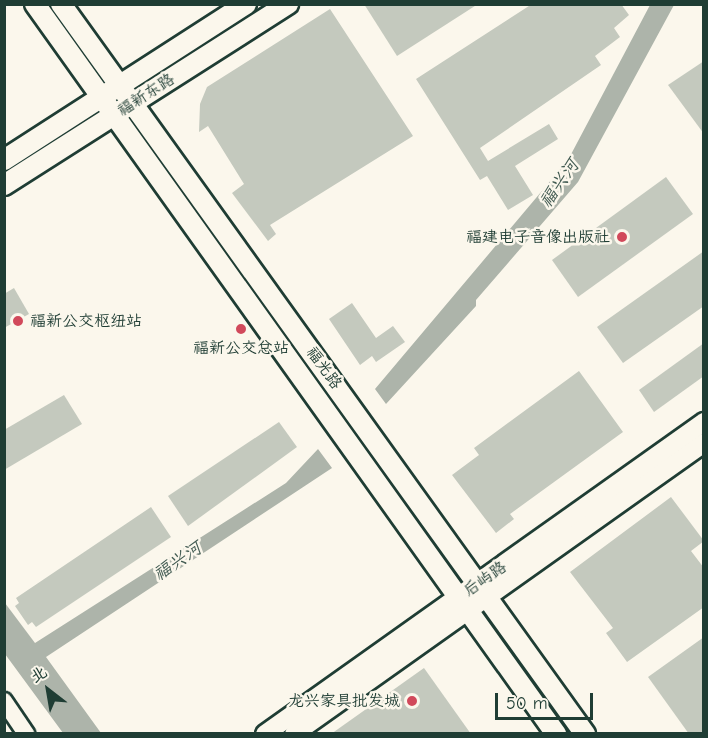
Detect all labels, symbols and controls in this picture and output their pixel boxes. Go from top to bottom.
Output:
street label: 福新东路 [114,70,178,120]
water label: 福兴河 [536,156,584,212]
place label: 福建电子音像出版社 [466,227,610,247]
marker: 福建电子音像出版社 [615,230,629,244]
place label: 福新公交枢纽站 [30,311,142,331]
marker: 福新公交枢纽站 [11,314,25,328]
marker: 福新公交总站 [234,322,248,336]
place label: 福新公交总站 [193,338,289,358]
street label: 福光路 [302,343,346,393]
water label: 福兴河 [150,538,206,586]
street label: 后屿路 [460,557,510,601]
north arrow [18,660,78,720]
text: 北 [27,663,50,686]
scale bar [498,681,596,719]
place label: 龙兴家具批发城 [288,691,400,711]
text: 50 m [506,693,548,714]
marker: 龙兴家具批发城 [405,694,419,708]

